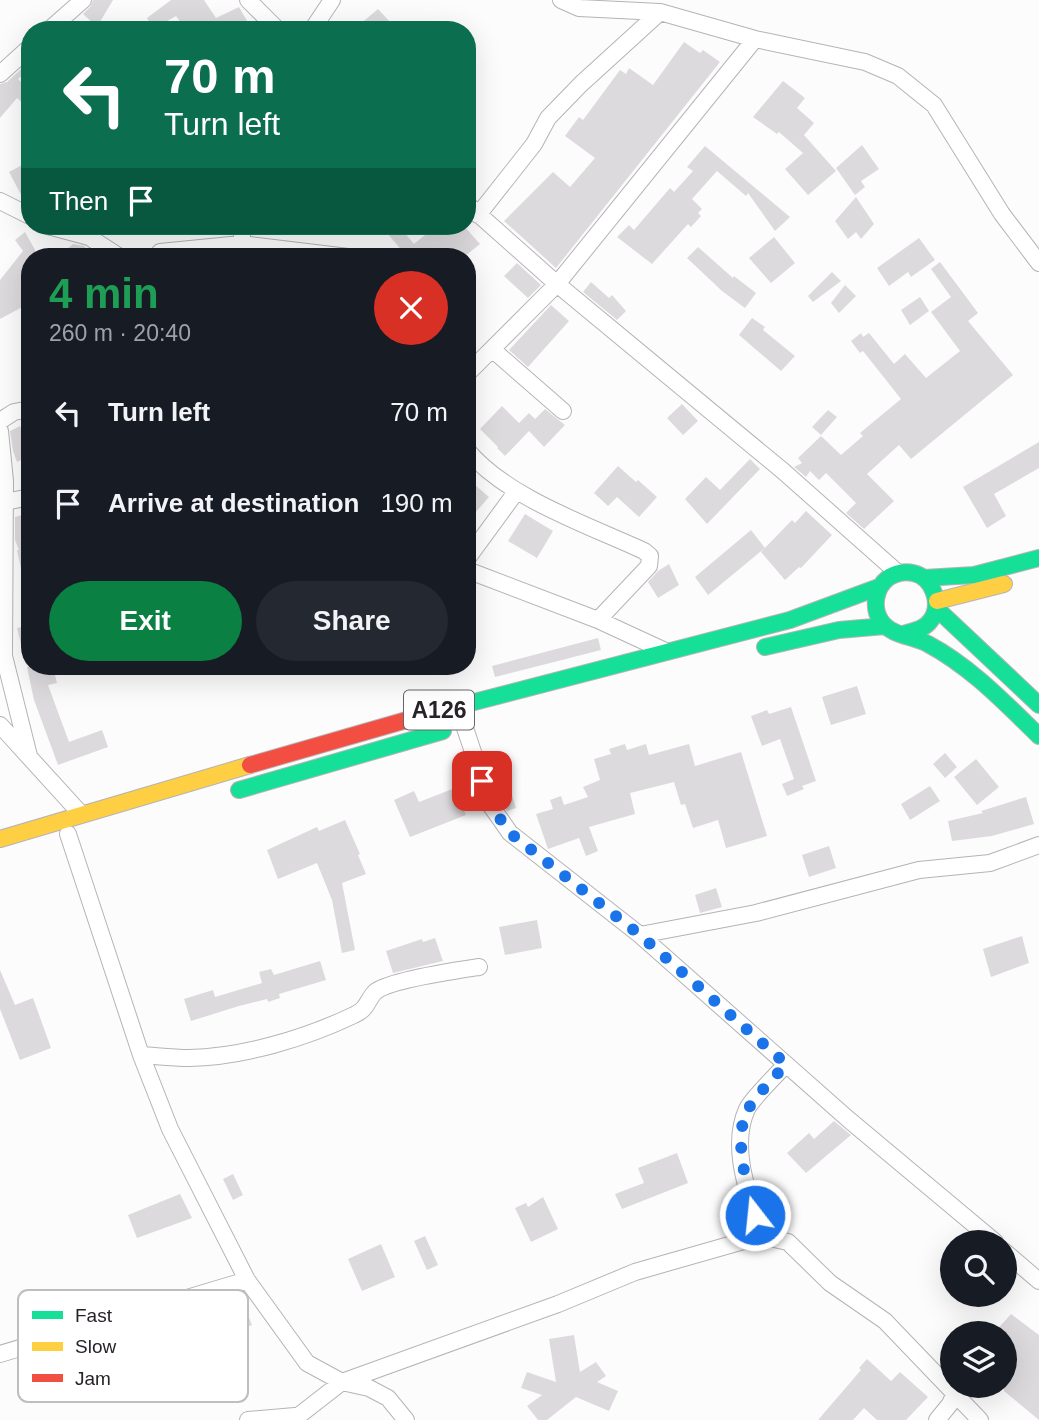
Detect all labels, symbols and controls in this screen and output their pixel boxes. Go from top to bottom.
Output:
icon: left [49,49,140,140]
text: 70 m [164,49,276,103]
text: Turn left [164,106,280,142]
icon: arrive [122,182,160,220]
text: Then [49,186,108,216]
text: 4 min [49,270,159,317]
button: close [374,271,448,345]
text: 260 m · 20:40 [49,320,191,346]
icon: left [49,394,87,432]
text: Turn left [108,397,210,427]
text: 70 m [390,397,448,427]
icon: arrive [49,485,87,523]
text: Arrive at destination [108,488,359,518]
text: 190 m [380,488,453,518]
button: Exit [49,581,242,661]
button: Share [256,581,448,661]
road number: A126 [404,690,474,730]
pin [452,751,512,811]
icon: arrive [463,762,501,800]
position arrow [718,1178,792,1252]
map controls [940,1230,1017,1398]
button: search [940,1230,1017,1307]
legend [18,1290,248,1402]
text: Fast [75,1305,113,1326]
button: layers [940,1321,1017,1398]
text: Slow [75,1336,116,1357]
text: Jam [75,1368,111,1389]

